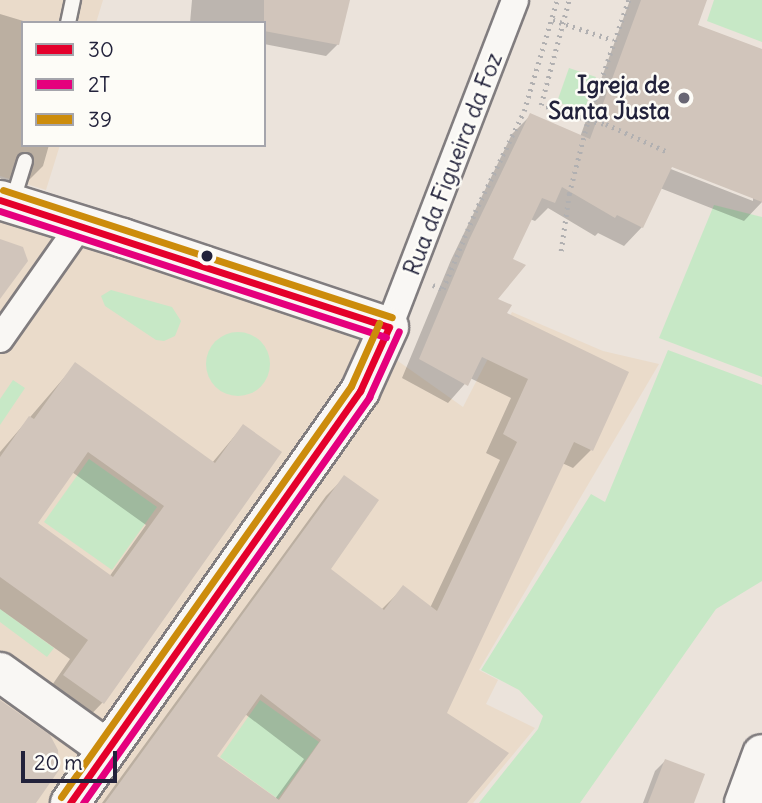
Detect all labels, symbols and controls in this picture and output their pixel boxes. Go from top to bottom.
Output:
legend [21,21,266,147]
text: 30 [88,36,114,63]
street label: Rua da Figueira da Foz [398,49,508,279]
text: 2T [88,71,110,98]
place label: Igreja de Santa Justa [548,71,670,125]
marker: Igreja de Santa Justa [676,90,692,106]
text: 39 [88,106,112,133]
unlabelled marker [200,249,214,263]
scale bar [24,736,121,780]
text: 20 m [34,749,83,776]

